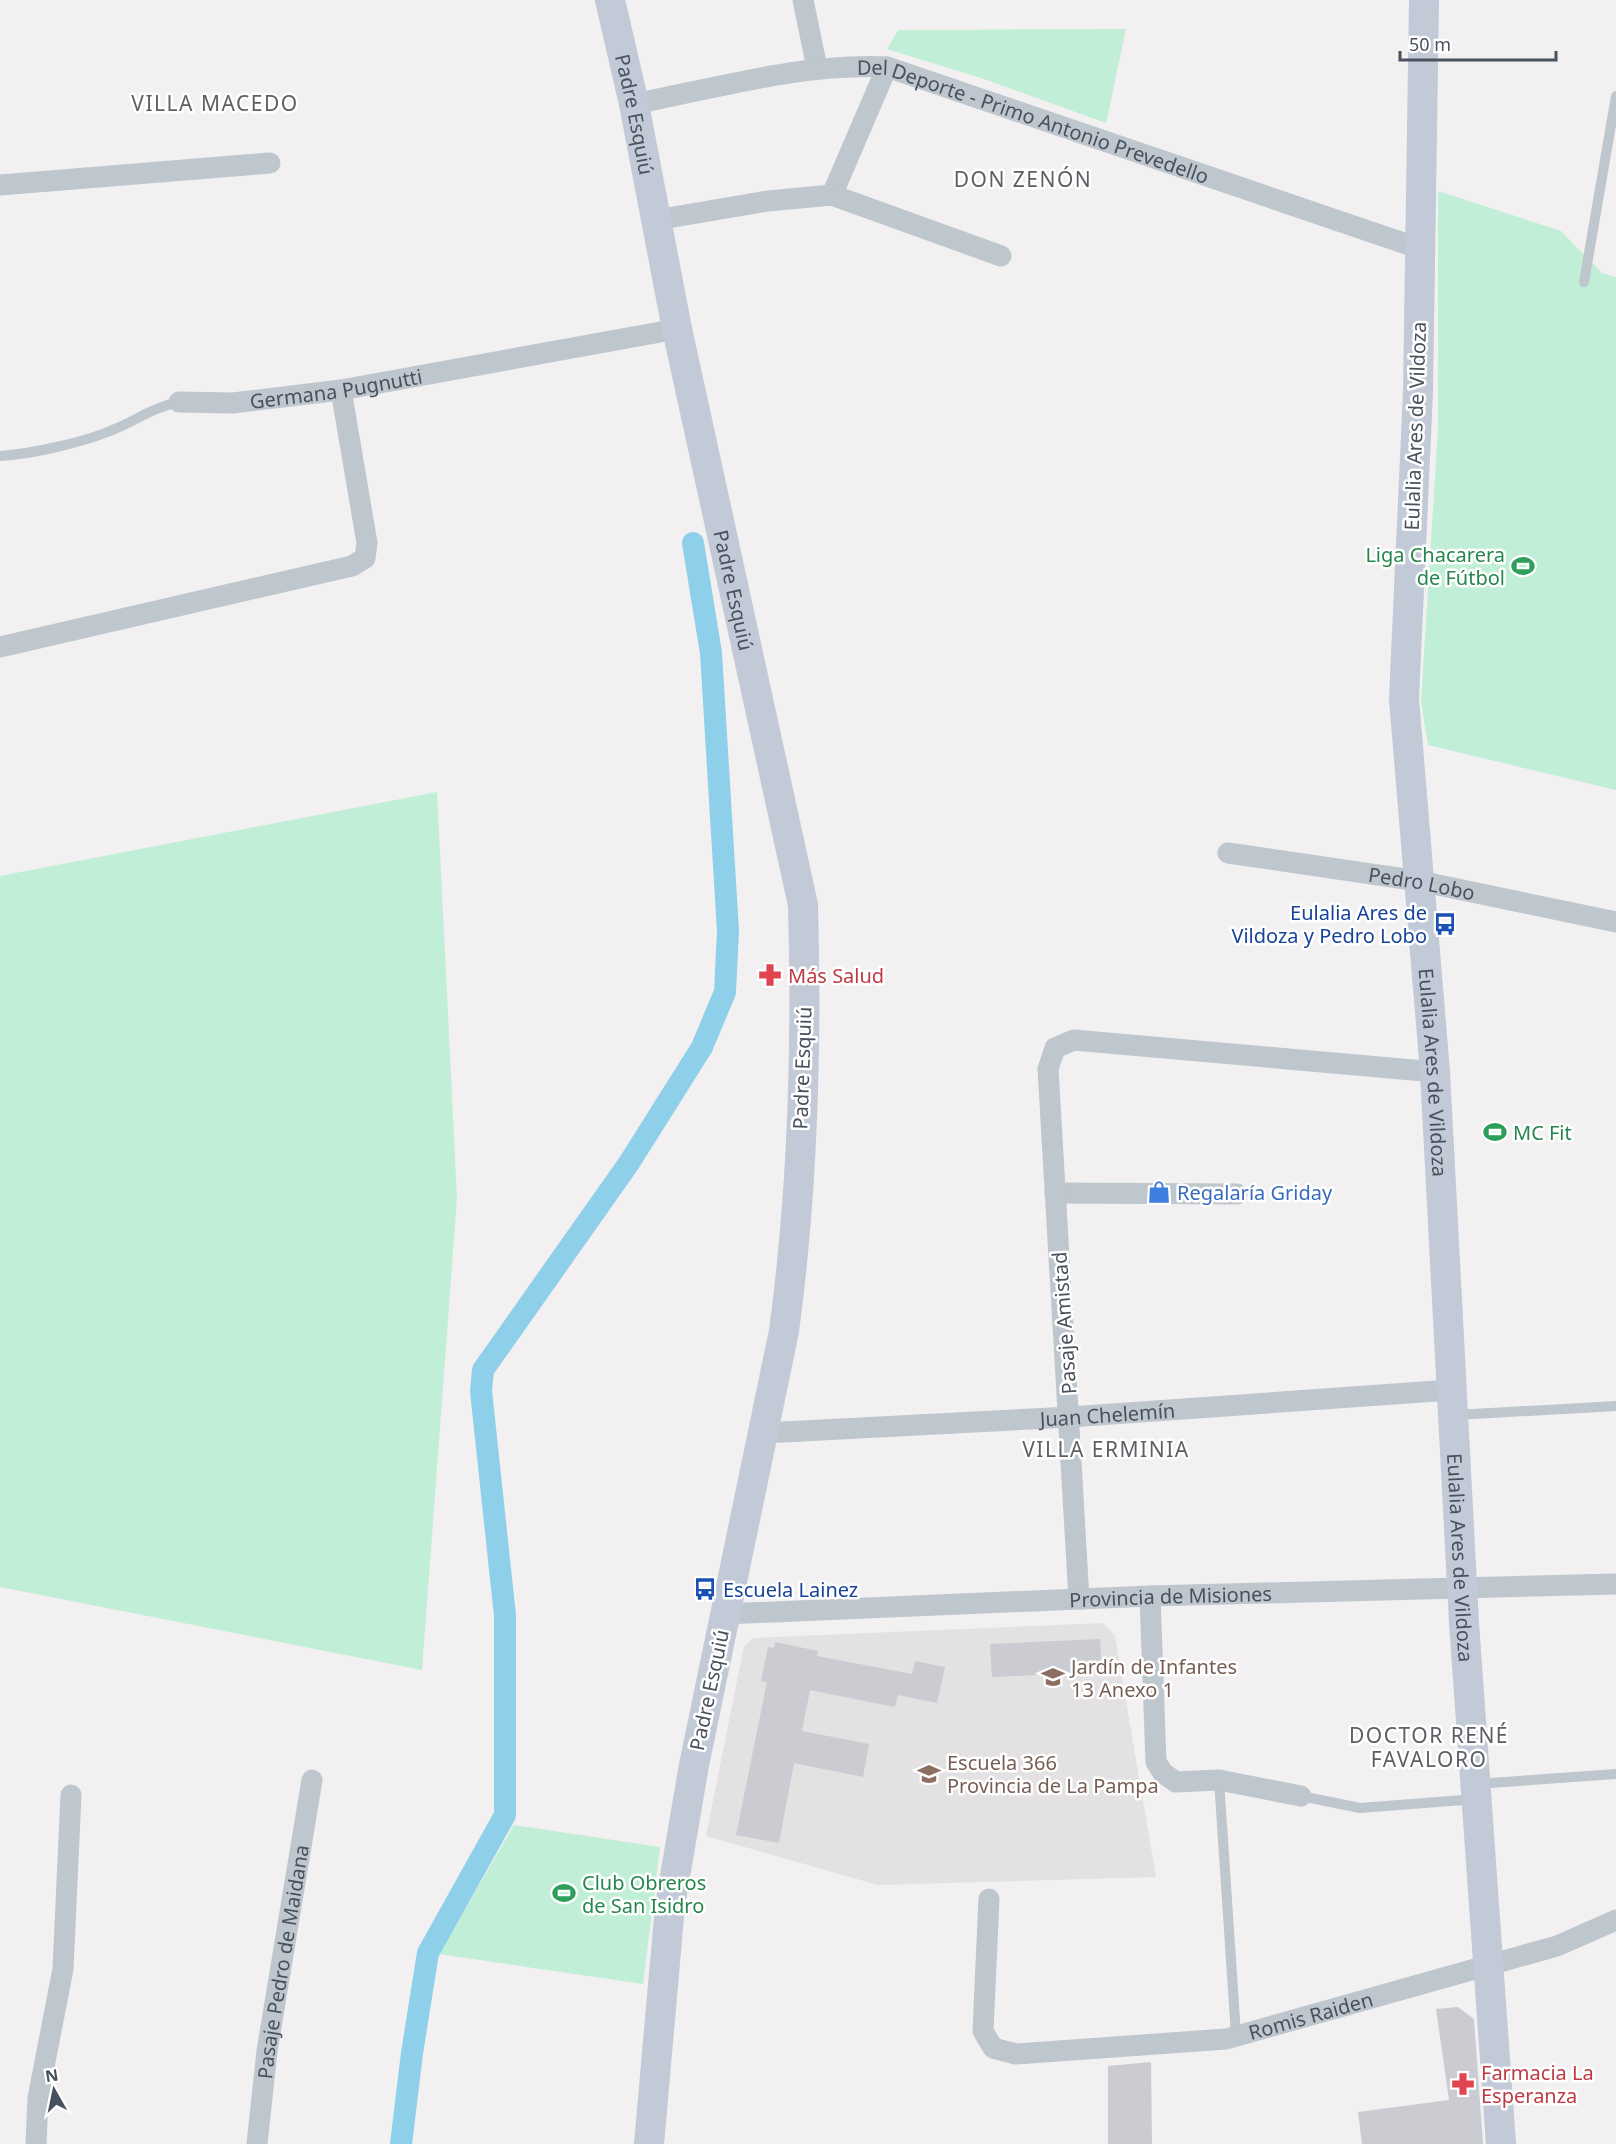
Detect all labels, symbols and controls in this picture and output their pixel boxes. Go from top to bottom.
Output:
scale bar [1400,24,1556,62]
text: 50 m [1409,32,1451,56]
street label: Padre Esquiú [609,51,661,177]
street label: Del Deporte - Primo Antonio Prevedello [857,53,1213,189]
district label: VILLA MACEDO [131,89,299,117]
district label: DON ZENÓN [954,165,1092,193]
street label: Eulalia Ares de Vildoza [1398,321,1432,531]
street label: Germana Pugnutti [248,362,424,414]
street label: Padre Esquiú [708,527,760,653]
place label: Liga Chacarera de Fútbol [1365,541,1505,591]
sports icon: Liga Chacarera de Fútbol [1510,553,1536,579]
street label: Pedro Lobo [1367,860,1477,906]
place label: Eulalia Ares de Vildoza y Pedro Lobo [1231,899,1427,949]
bus stop icon: Eulalia Ares de Vildoza y Pedro Lobo [1432,911,1458,937]
pharmacy icon: Más Salud [757,962,783,988]
place label: Más Salud [788,962,884,989]
street label: Eulalia Ares de Vildoza [1413,967,1454,1178]
street label: Padre Esquiú [786,1006,818,1130]
sports icon: MC Fit [1482,1119,1508,1145]
place label: MC Fit [1513,1119,1572,1146]
shop icon: Regalaría Griday [1146,1179,1172,1205]
place label: Regalaría Griday [1177,1179,1333,1206]
street label: Pasaje Amistad [1046,1251,1082,1395]
street label: Juan Chelemín [1037,1396,1176,1432]
district label: VILLA ERMINIA [1022,1435,1190,1463]
street label: Eulalia Ares de Vildoza [1442,1452,1480,1663]
bus stop icon: Escuela Lainez [692,1576,718,1602]
place label: Escuela Lainez [723,1576,858,1603]
street label: Provincia de Misiones [1069,1579,1272,1613]
street label: Padre Esquiú [683,1627,735,1753]
place label: Jardín de Infantes 13 Anexo 1 [1069,1653,1237,1703]
school or university icon: Jardín de Infantes 13 Anexo 1 [1040,1664,1066,1690]
district label: DOCTOR RENÉ FAVALORO [1349,1721,1509,1773]
place label: Escuela 366 Provincia de La Pampa [947,1749,1159,1799]
school or university icon: Escuela 366 Provincia de La Pampa [916,1761,942,1787]
street label: Pasaje Pedro de Maidana [251,1843,315,2080]
place label: Club Obreros de San Isidro [582,1869,706,1919]
sports icon: Club Obreros de San Isidro [551,1880,577,1906]
street label: Romis Raiden [1245,1985,1376,2046]
place label: Farmacia La Esperanza [1481,2059,1594,2109]
north arrow [24,2060,84,2120]
text: N [44,2063,60,2087]
pharmacy icon: Farmacia La Esperanza [1450,2071,1476,2097]

